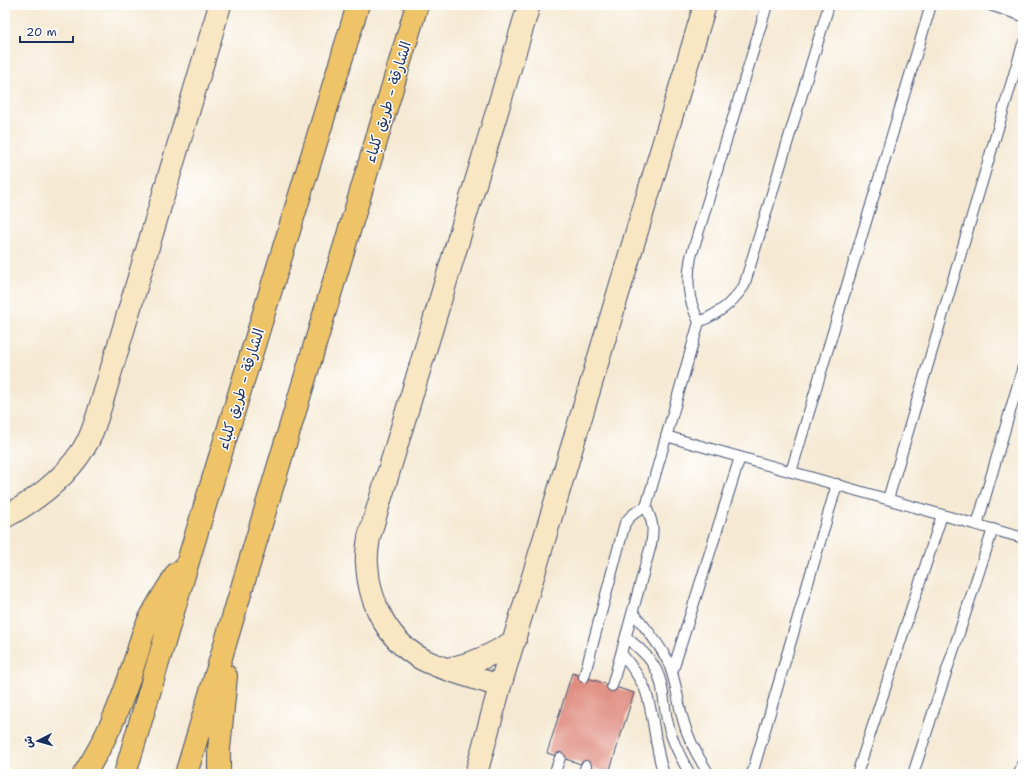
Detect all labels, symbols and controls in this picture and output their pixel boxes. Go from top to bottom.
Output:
scale bar [20,18,73,44]
text: 20 m [26,24,57,40]
street label: الشارقة - طريق كلباء [360,39,416,165]
street label: الشارقة - طريق كلباء [213,326,269,452]
north arrow [18,721,58,761]
text: ش [20,735,37,749]

